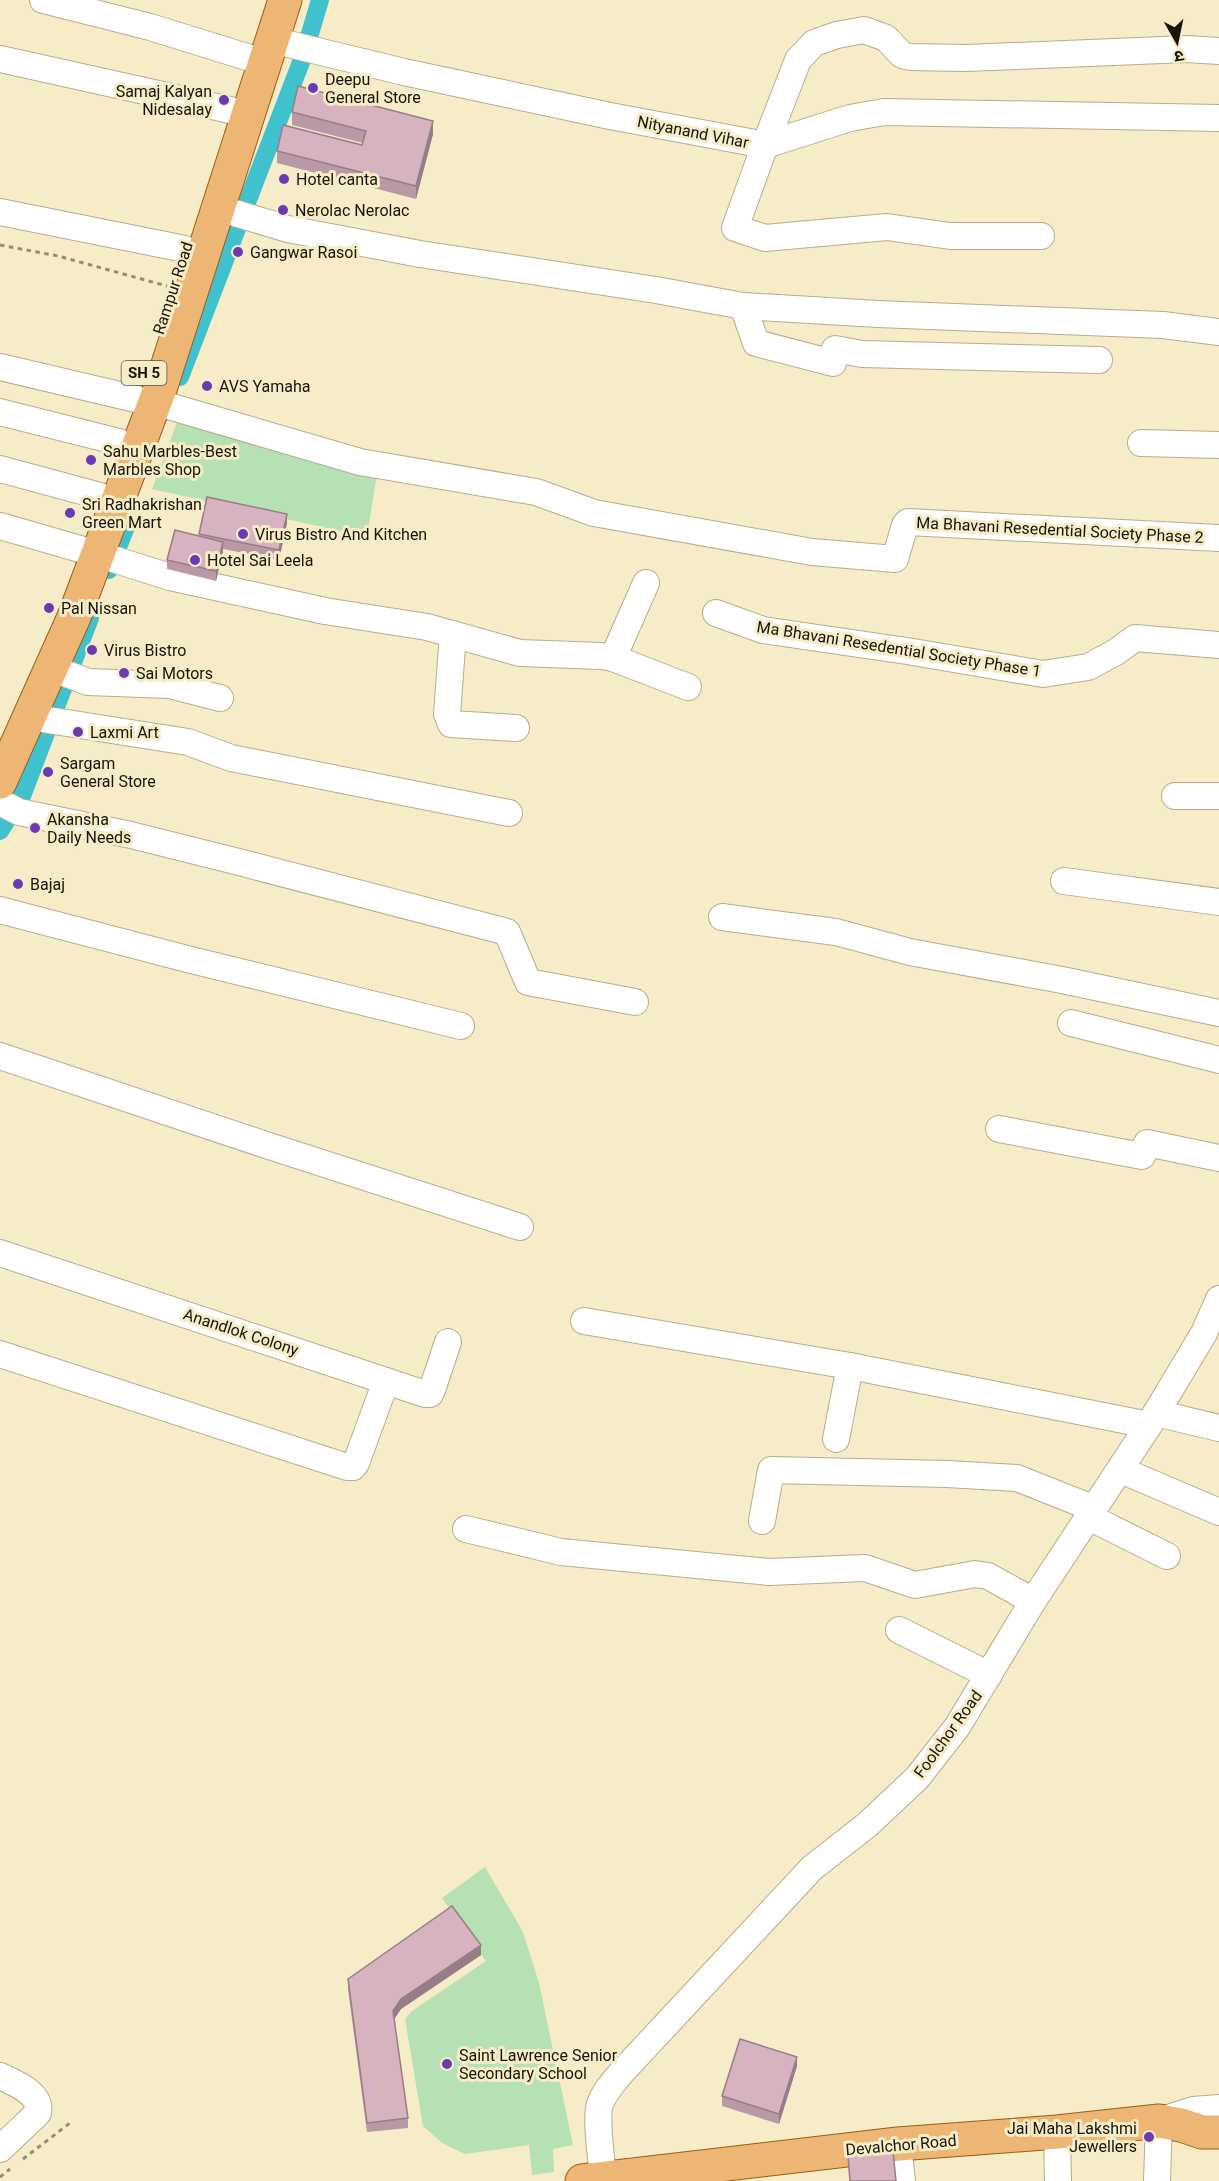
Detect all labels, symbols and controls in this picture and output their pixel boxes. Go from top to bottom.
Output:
north arrow [1147,12,1207,72]
text: उ [1173,46,1185,67]
place label: Deepu General Store [325,70,421,107]
marker: Deepu General Store [306,81,320,95]
place label: Samaj Kalyan Nidesalay [116,82,212,119]
marker: Samaj Kalyan Nidesalay [217,93,231,107]
street label: Nityanand Vihar [636,112,751,152]
place label: Hotel canta [296,170,378,189]
marker: Hotel canta [277,172,291,186]
place label: Nerolac Nerolac [295,201,409,220]
marker: Nerolac Nerolac [276,203,290,217]
street label: Rampur Road [149,239,197,337]
place label: Gangwar Rasoi [250,243,357,262]
marker: Gangwar Rasoi [231,245,245,259]
road number: SH 5 [122,361,166,385]
place label: AVS Yamaha [219,377,310,396]
marker: AVS Yamaha [200,379,214,393]
place label: Sahu Marbles-Best Marbles Shop [103,442,237,479]
marker: Sahu Marbles-Best Marbles Shop [84,453,98,467]
place label: Sri Radhakrishan Green Mart [82,495,202,532]
marker: Sri Radhakrishan Green Mart [63,506,77,520]
street label: Ma Bhavani Resedential Society Phase 2 [916,513,1204,547]
place label: Virus Bistro And Kitchen [255,525,427,544]
marker: Virus Bistro And Kitchen [236,527,250,541]
place label: Hotel Sai Leela [207,551,313,570]
marker: Hotel Sai Leela [188,553,202,567]
place label: Pal Nissan [61,599,137,618]
marker: Pal Nissan [42,601,56,615]
street label: Ma Bhavani Resedential Society Phase 1 [755,617,1043,681]
place label: Virus Bistro [104,641,186,660]
marker: Virus Bistro [85,643,99,657]
place label: Sai Motors [136,664,213,683]
marker: Sai Motors [117,666,131,680]
place label: Laxmi Art [90,723,159,742]
marker: Laxmi Art [71,725,85,739]
place label: Sargam General Store [60,754,156,791]
marker: Sargam General Store [41,765,55,779]
place label: Akansha Daily Needs [47,810,131,847]
marker: Akansha Daily Needs [28,821,42,835]
place label: Bajaj [30,875,65,894]
marker: Bajaj [11,877,25,891]
street label: Anandlok Colony [181,1304,301,1360]
street label: Foolchor Road [910,1687,986,1781]
place label: Saint Lawrence Senior Secondary School [459,2046,618,2083]
marker: Saint Lawrence Senior Secondary School [440,2057,454,2071]
place label: Jai Maha Lakshmi Jewellers [1007,2119,1137,2156]
marker: Jai Maha Lakshmi Jewellers [1142,2130,1156,2144]
street label: Devalchor Road [845,2131,957,2159]

